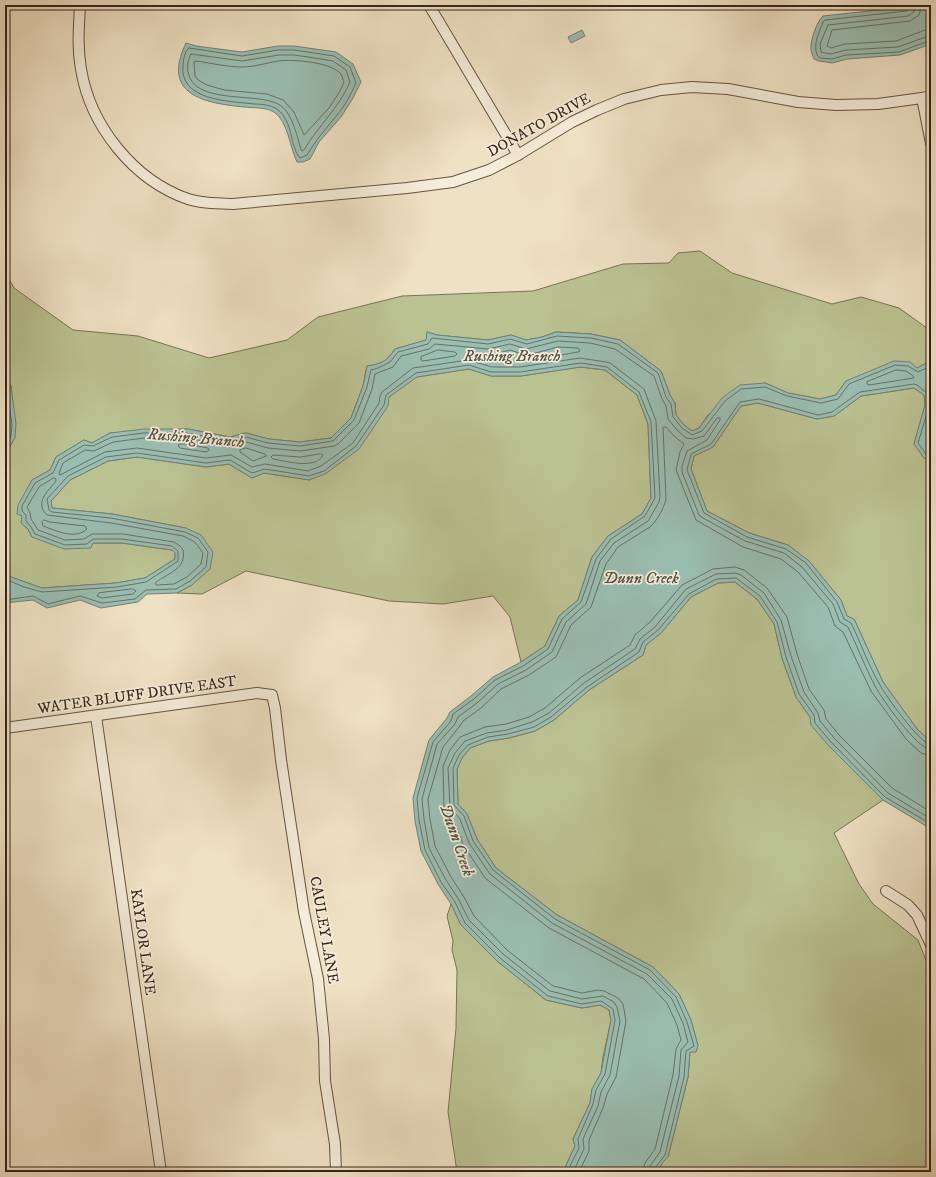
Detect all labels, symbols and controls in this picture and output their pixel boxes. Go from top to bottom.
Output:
street label: DONATO DRIVE [484,89,594,161]
water label: Rushing Branch [463,346,560,366]
water label: Rushing Branch [146,424,245,452]
water label: Dunn Creek [603,568,679,588]
street label: WATER BLUFF DRIVE EAST [35,672,238,719]
water label: Dunn Creek [435,801,479,879]
street label: CAULEY LANE [305,875,343,985]
street label: KAYLOR LANE [126,887,160,997]

